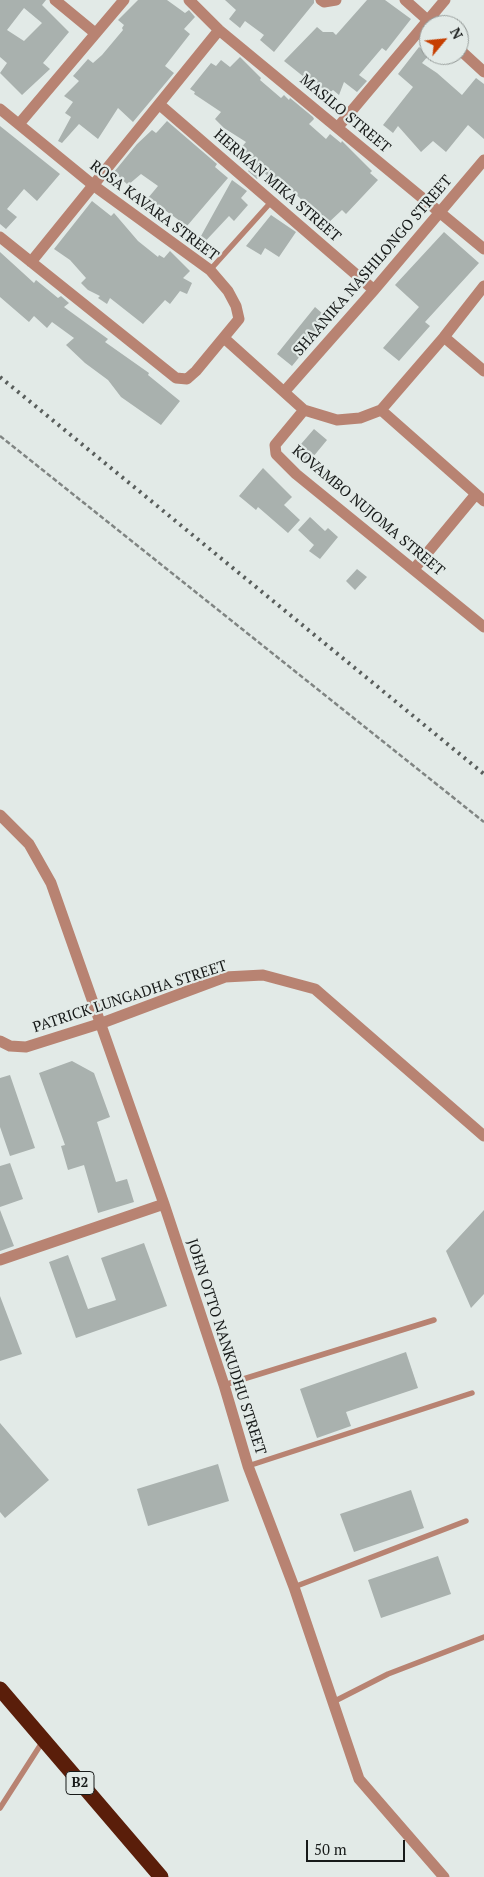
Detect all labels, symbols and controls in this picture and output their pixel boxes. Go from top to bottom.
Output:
north arrow [419,15,469,65]
text: N [446,24,468,42]
street label: MASILO STREET [296,71,394,157]
street label: HERMAN MIKA STREET [210,126,344,246]
street label: ROSA KAVARA STREET [86,157,222,265]
street label: SHAANIKA NASHILONGO STREET [290,172,456,360]
street label: KOVAMBO NUJOMA STREET [288,442,448,580]
street label: PATRICK LUNGADHA STREET [31,957,229,1037]
street label: JOHN OTTO NANKUDHU STREET [182,1237,270,1457]
road number: B2 [66,1772,94,1795]
scale bar [309,1830,408,1862]
text: 50 m [314,1839,347,1859]

